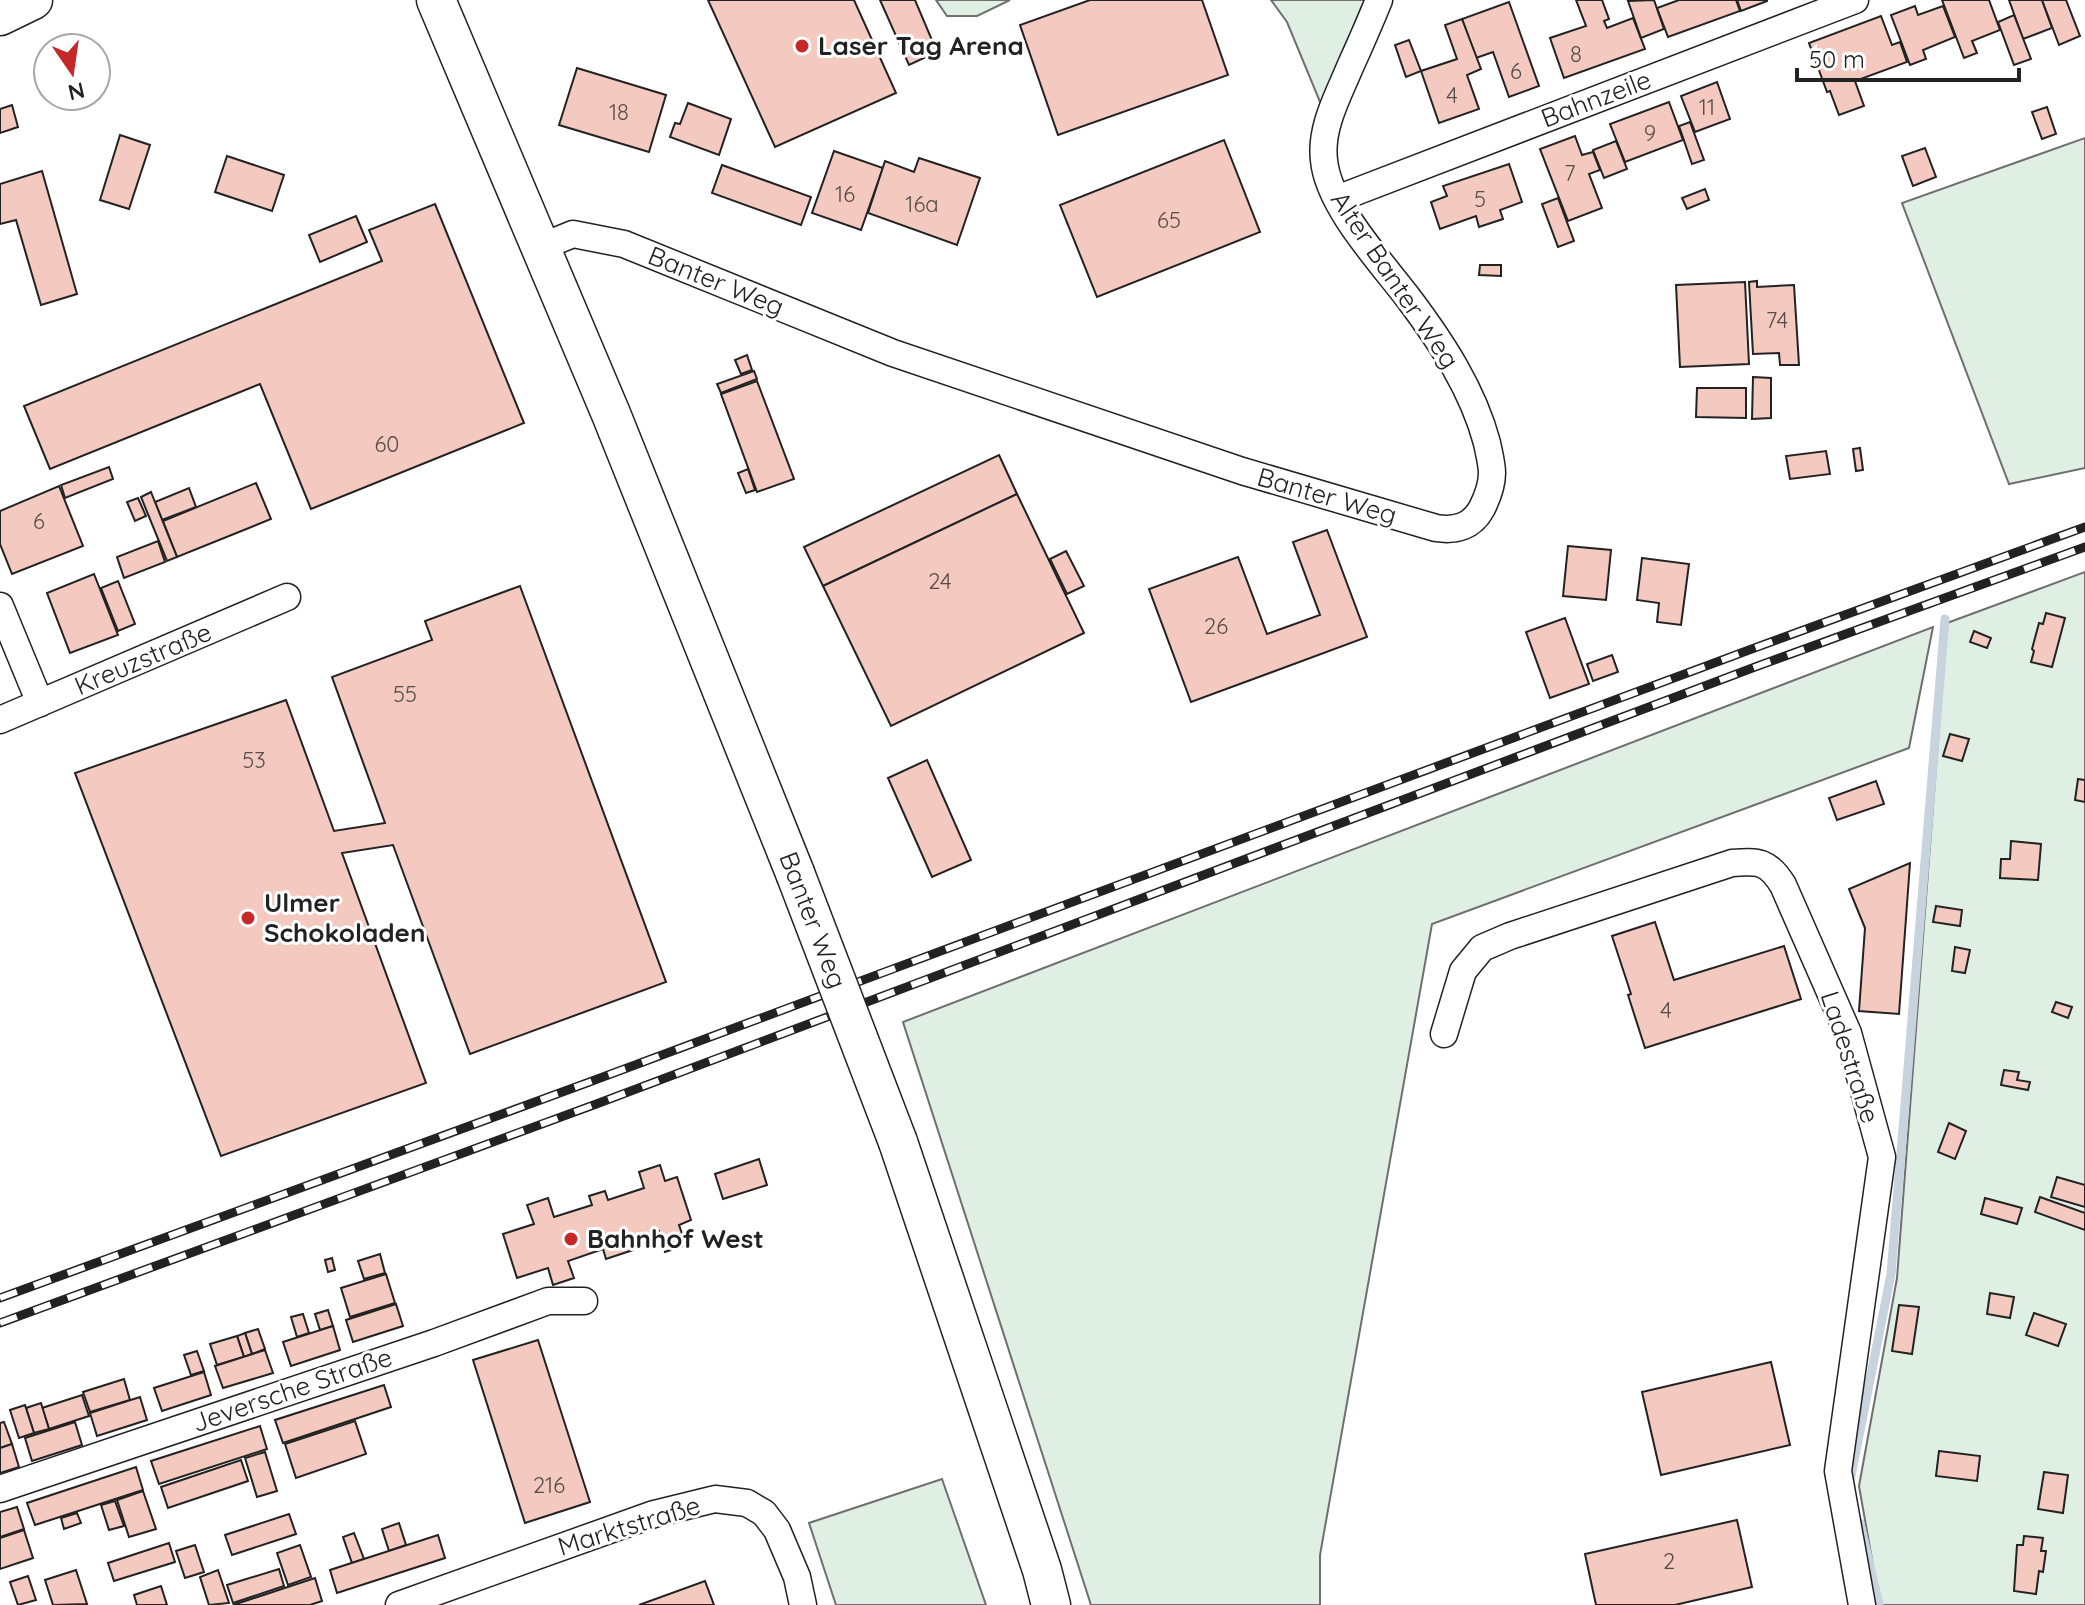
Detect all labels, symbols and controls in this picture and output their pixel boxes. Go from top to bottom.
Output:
place label: Laser Tag Arena [818,29,1024,62]
north arrow [32,32,112,112]
scale bar [1797,32,2019,82]
marker: Laser Tag Arena [793,37,811,55]
house number: 8 [1570,40,1582,68]
text: 50 m [1809,44,1865,74]
house number: 6 [1510,57,1522,85]
street label: Bahnzeile [1536,62,1656,135]
text: N [65,76,88,107]
house number: 4 [1446,81,1458,109]
house number: 11 [1699,93,1715,121]
house number: 18 [609,98,629,126]
house number: 9 [1644,119,1656,147]
house number: 7 [1564,159,1576,187]
house number: 16 [835,180,855,208]
street label: Alter Banter Weg [1324,185,1467,375]
house number: 5 [1474,185,1486,213]
house number: 16a [905,190,939,218]
house number: 65 [1157,206,1181,234]
street label: Banter Weg [643,238,789,323]
house number: 74 [1766,306,1788,334]
house number: 60 [375,430,399,458]
street label: Banter Weg [1254,460,1401,531]
house number: 6 [33,507,45,535]
house number: 24 [928,567,952,595]
house number: 26 [1204,612,1228,640]
street label: Kreuzstraße [69,615,216,702]
house number: 55 [393,680,417,708]
house number: 53 [242,746,266,774]
street label: Banter Weg [772,847,855,993]
place label: Ulmer Schokoladen [264,886,425,949]
marker: Ulmer Schokoladen [239,909,257,927]
street label: Ladestraße [1814,987,1887,1127]
house number: 4 [1660,996,1672,1024]
place label: Bahnhof West [587,1222,764,1255]
marker: Bahnhof West [562,1230,580,1248]
street label: Jeversche Straße [188,1340,396,1439]
house number: 216 [533,1471,565,1499]
street label: Marktstraße [554,1488,704,1563]
house number: 2 [1663,1547,1675,1575]

